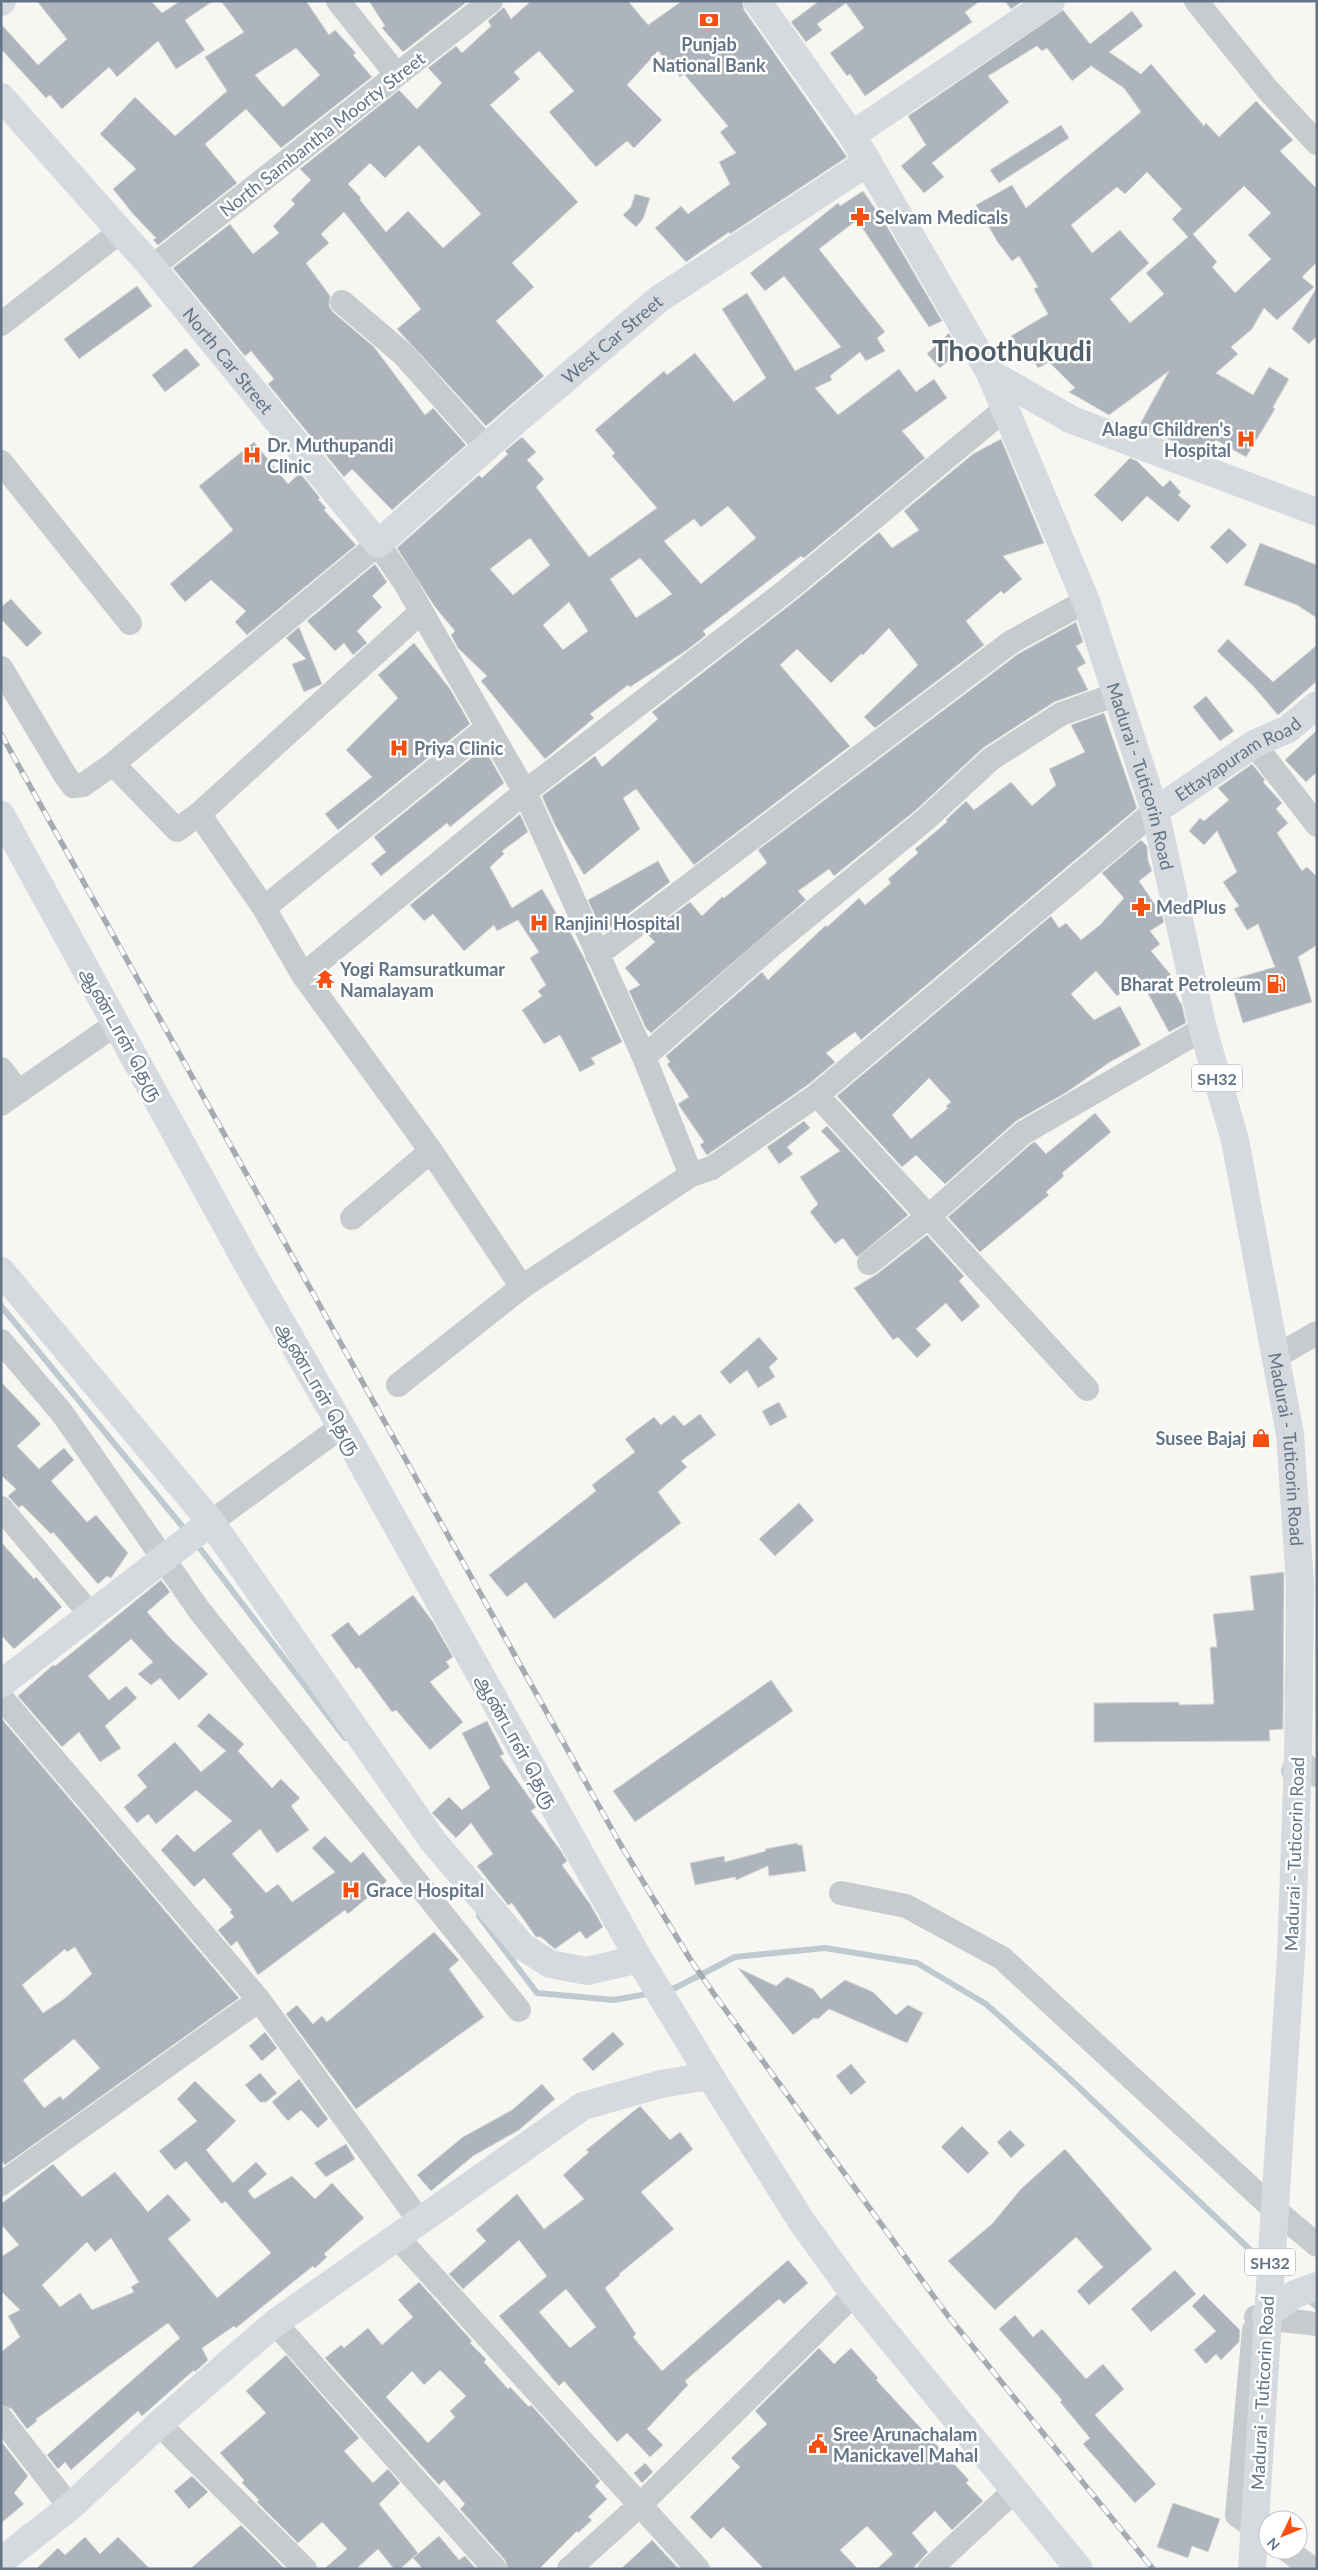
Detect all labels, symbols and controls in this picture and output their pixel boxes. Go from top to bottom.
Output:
bank icon: Punjab National Bank [698,9,720,31]
place label: Punjab National Bank [652,33,766,76]
street label: North Sambantha Moorty Street [215,47,429,221]
pharmacy icon: Selvam Medicals [849,206,871,228]
place label: Selvam Medicals [875,206,1008,228]
street label: West Car Street [557,290,667,388]
street label: North Car Street [178,303,278,418]
district label: Thoothukudi [932,333,1092,367]
place label: Alagu Children's Hospital [1101,418,1231,461]
hospital icon: Alagu Children's Hospital [1235,428,1257,450]
place label: Dr. Muthupandi Clinic [267,434,393,477]
hospital icon: Dr. Muthupandi Clinic [241,444,263,466]
street label: Madurai - Tuticorin Road [1102,680,1179,872]
street label: Ettayapuram Road [1170,712,1305,806]
hospital icon: Priya Clinic [388,737,410,759]
place label: Priya Clinic [414,737,504,759]
pharmacy icon: MedPlus [1130,896,1152,918]
place label: MedPlus [1156,896,1226,918]
hospital icon: Ranjini Hospital [528,912,550,934]
place label: Ranjini Hospital [554,912,680,934]
place label: Yogi Ramsuratkumar Namalayam [339,958,505,1001]
street label: ஆண்டாள் தெரு [73,963,168,1106]
temple icon: Yogi Ramsuratkumar Namalayam [314,968,336,990]
place label: Bharat Petroleum [1120,973,1261,995]
fuel station icon: Bharat Petroleum [1265,973,1287,995]
road number: SH32 [1192,1064,1242,1092]
street label: ஆண்டாள் தெரு [269,1318,366,1460]
street label: Madurai - Tuticorin Road [1264,1351,1308,1547]
place label: Susee Bajaj [1156,1427,1246,1449]
shop icon: Susee Bajaj [1250,1427,1272,1449]
street label: ஆண்டாள் தெரு [468,1670,563,1813]
street label: Madurai - Tuticorin Road [1280,1756,1308,1952]
hospital icon: Grace Hospital [340,1879,362,1901]
place label: Grace Hospital [366,1879,484,1901]
road number: SH32 [1245,2248,1295,2276]
street label: Madurai - Tuticorin Road [1246,2295,1278,2491]
place label: Sree Arunachalam Manickavel Mahal [833,2423,978,2466]
public building icon: Sree Arunachalam Manickavel Mahal [807,2433,829,2455]
north arrow [1258,2510,1308,2560]
text: N [1263,2534,1283,2554]

